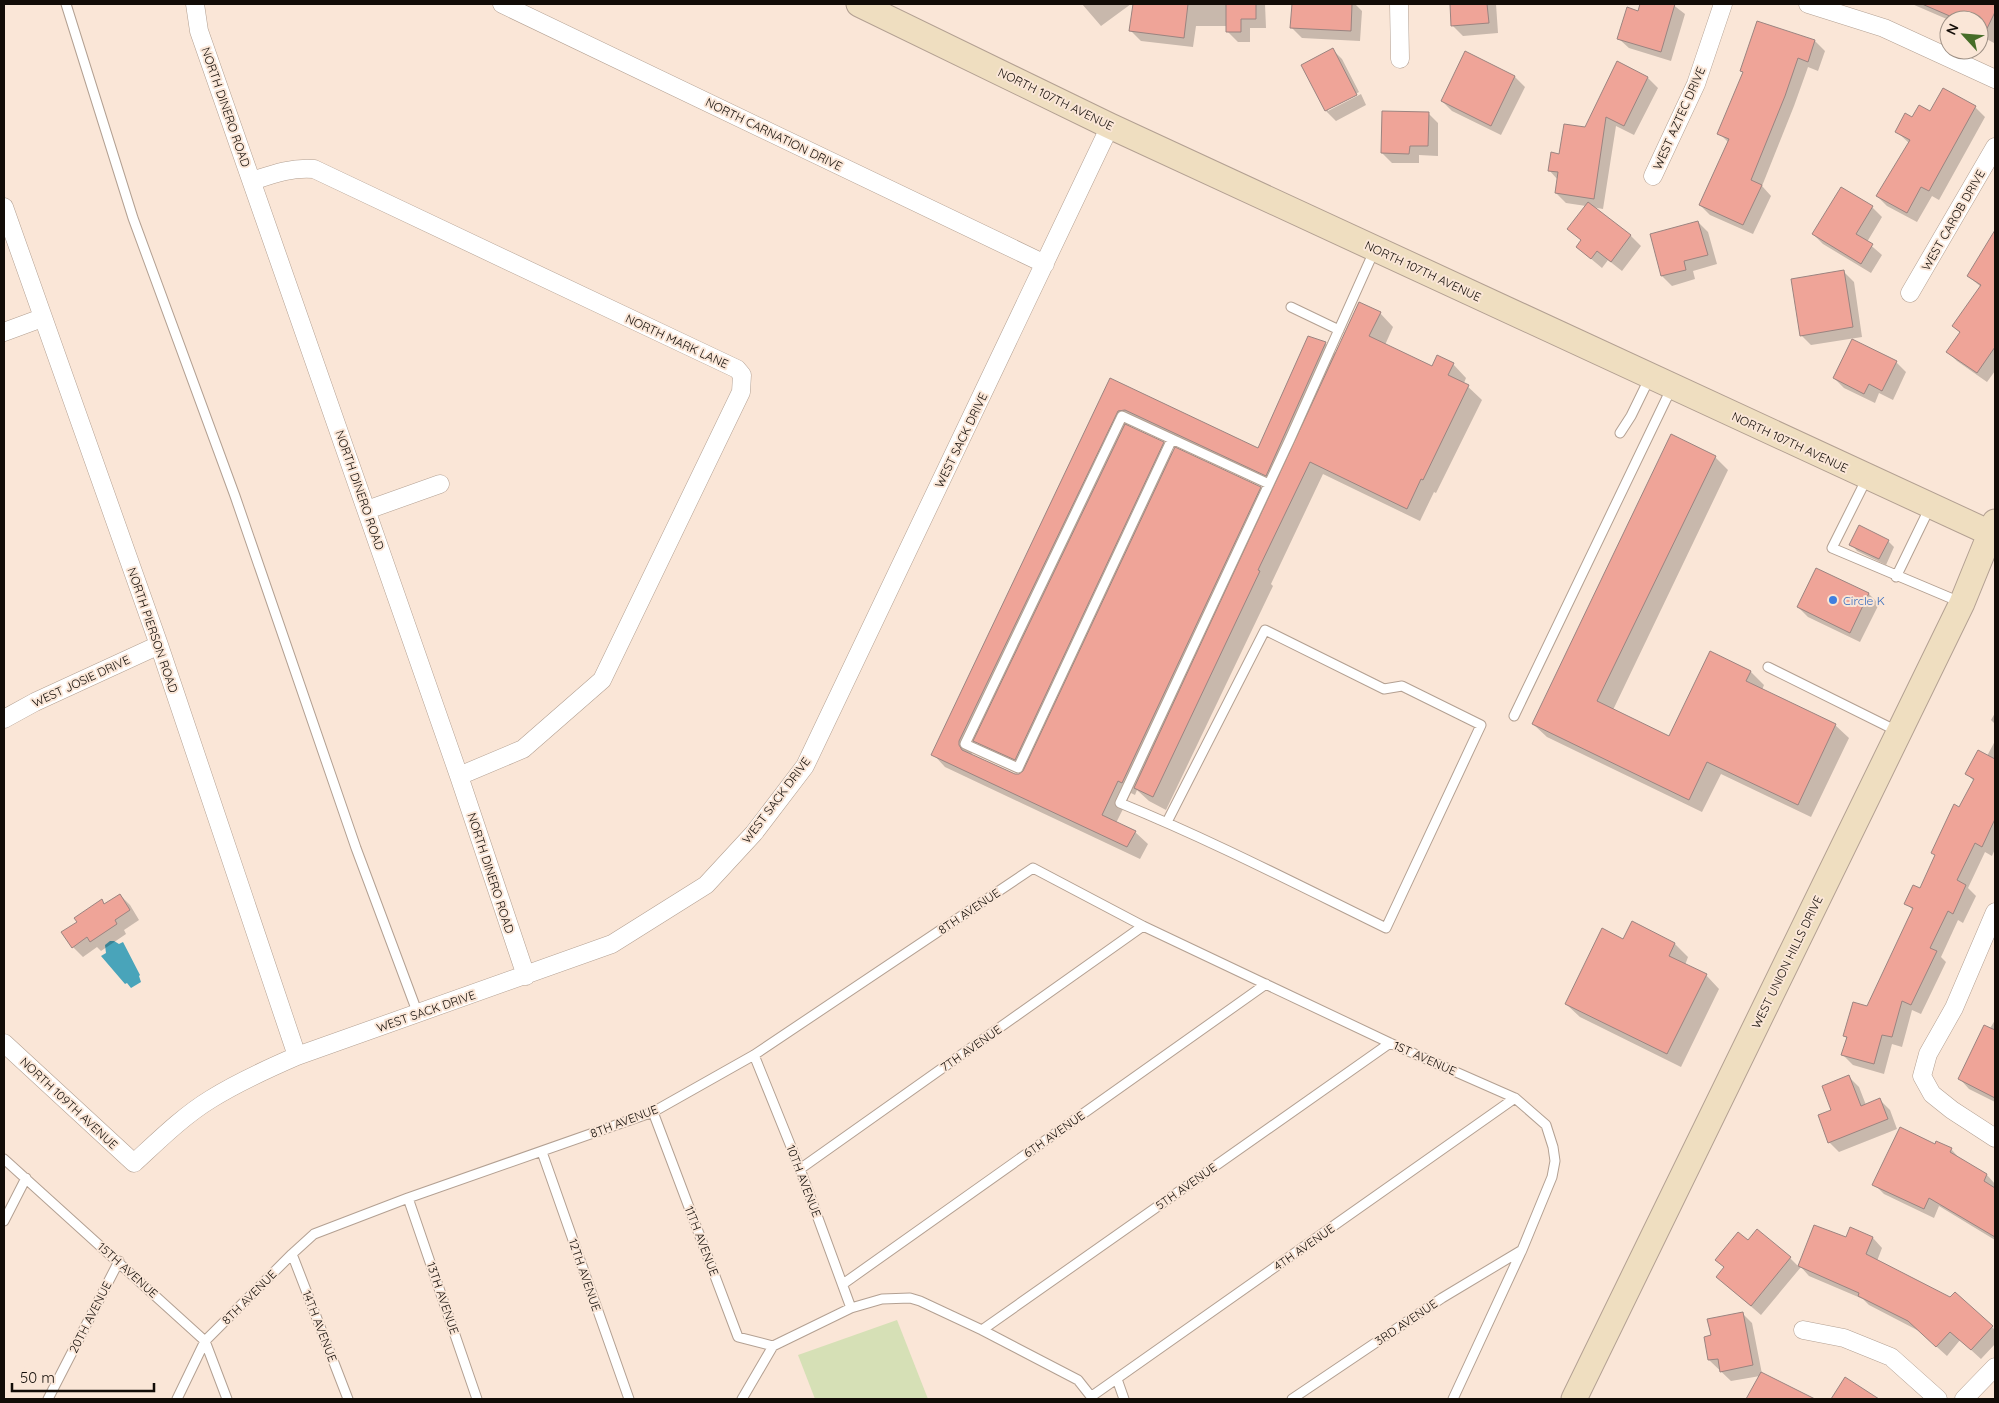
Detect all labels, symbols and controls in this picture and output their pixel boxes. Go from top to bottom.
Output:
north arrow [1939,10,1989,60]
text: N [1942,21,1963,38]
street label: NORTH DINERO ROAD [198,45,254,169]
street label: NORTH 107TH AVENUE [996,64,1116,134]
street label: WEST AZTEC DRIVE [1650,64,1708,172]
street label: NORTH CARNATION DRIVE [703,94,845,174]
street label: WEST CAROB DRIVE [1918,167,1988,273]
street label: NORTH 107TH AVENUE [1362,237,1484,305]
street label: NORTH MARK LANE [623,311,731,371]
street label: WEST SACK DRIVE [932,390,991,490]
street label: NORTH 107TH AVENUE [1729,408,1851,476]
street label: NORTH DINERO ROAD [332,428,388,552]
street label: NORTH PIERSON ROAD [125,565,182,695]
place label: Circle K [1843,593,1885,608]
marker: Circle K [1827,594,1839,606]
street label: WEST JOSIE DRIVE [30,652,132,710]
street label: WEST SACK DRIVE [739,754,813,846]
street label: NORTH DINERO ROAD [464,811,518,936]
street label: 8TH AVENUE [935,885,1003,937]
street label: WEST UNION HILLS DRIVE [1748,893,1826,1031]
street label: WEST SACK DRIVE [374,987,478,1035]
street label: 7TH AVENUE [938,1021,1004,1074]
street label: 1ST AVENUE [1391,1037,1459,1079]
street label: NORTH 109TH AVENUE [17,1054,121,1152]
street label: 8TH AVENUE [588,1101,660,1141]
street label: 6TH AVENUE [1021,1107,1088,1161]
street label: 10TH AVENUE [783,1143,825,1219]
street label: 5TH AVENUE [1153,1159,1220,1213]
street label: 11TH AVENUE [682,1204,722,1278]
street label: 4TH AVENUE [1271,1220,1338,1274]
street label: 12TH AVENUE [566,1237,604,1313]
street label: 15TH AVENUE [95,1239,161,1301]
street label: 13TH AVENUE [424,1260,462,1336]
street label: 8TH AVENUE [219,1266,280,1327]
street label: 20TH AVENUE [66,1279,115,1355]
street label: 14TH AVENUE [300,1288,341,1364]
street label: 3RD AVENUE [1372,1296,1440,1348]
scale bar [12,1360,155,1392]
text: 50 m [20,1368,55,1387]

